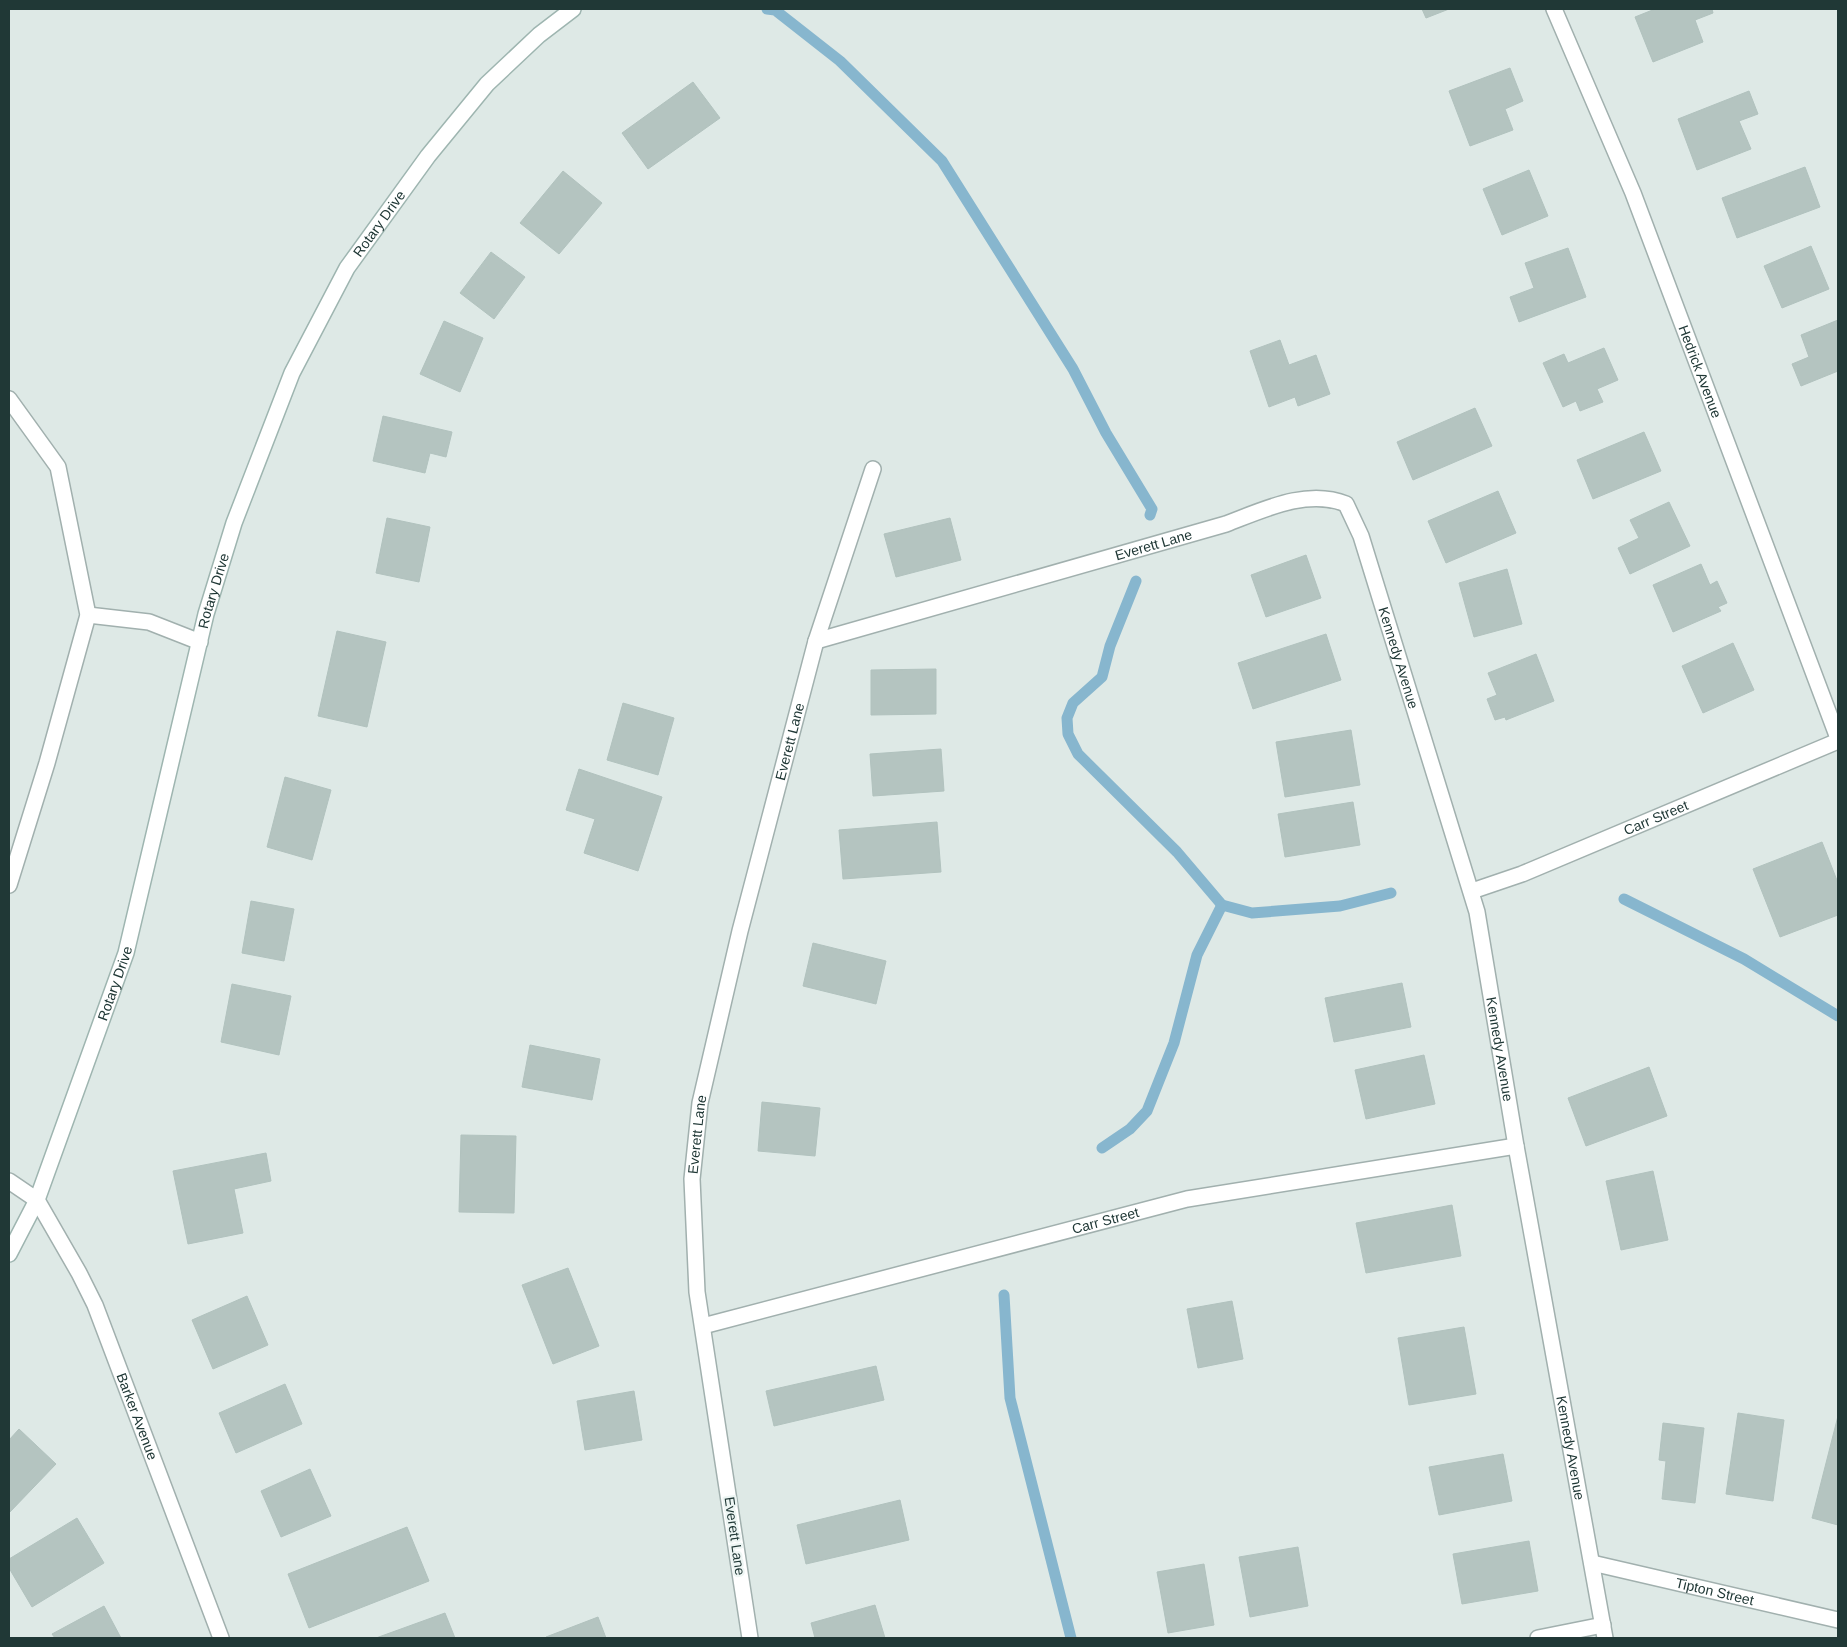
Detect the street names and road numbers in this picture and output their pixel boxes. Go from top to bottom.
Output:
street label: Rotary Drive [350,187,409,260]
street label: Hedrick Avenue [1675,323,1725,420]
street label: Everett Lane [1113,526,1194,563]
street label: Rotary Drive [195,551,232,630]
street label: Kennedy Avenue [1375,605,1422,711]
street label: Everett Lane [772,701,808,782]
street label: Carr Street [1621,797,1691,838]
street label: Rotary Drive [94,945,135,1023]
street label: Kennedy Avenue [1483,996,1516,1103]
street label: Everett Lane [685,1093,710,1175]
street label: Carr Street [1070,1204,1141,1237]
street label: Barker Avenue [113,1371,161,1462]
street label: Kennedy Avenue [1553,1394,1588,1502]
street label: Everett Lane [722,1496,748,1577]
street label: Tipton Street [1674,1575,1755,1608]

